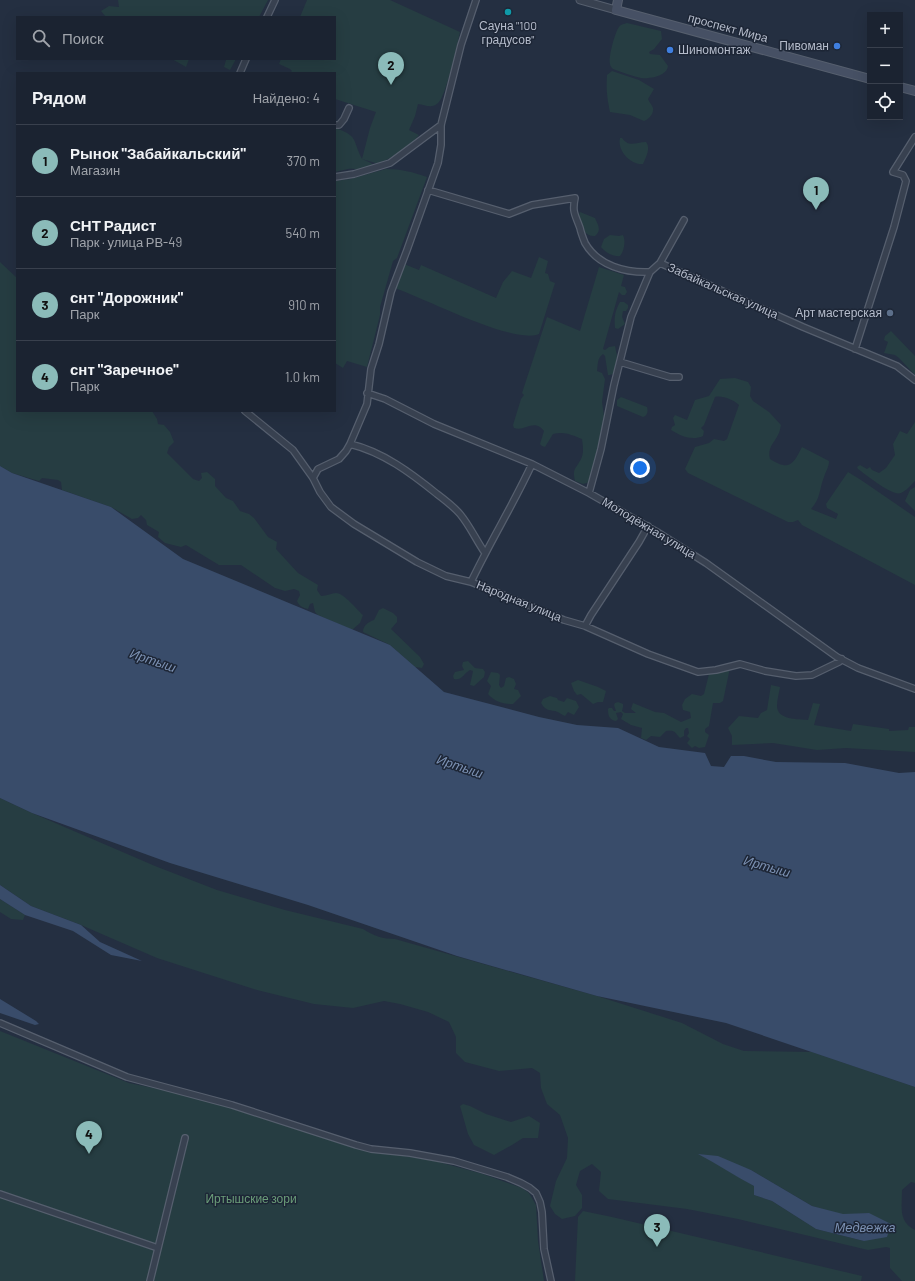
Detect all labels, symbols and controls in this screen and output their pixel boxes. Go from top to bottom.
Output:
marker: Сауна "100 градусов" [503,7,513,17]
street label: проспект Мира [686,10,770,46]
map controls [867,12,903,120]
button: + [867,12,903,48]
search box [16,16,336,60]
place label: Сауна "100 градусов" [479,18,537,47]
icon: search [30,27,52,49]
text: Поиск [62,29,104,47]
place label: Пивоман [779,38,829,52]
marker: Пивоман [832,41,842,51]
place label: Шиномонтаж [678,42,751,56]
marker: Шиномонтаж [665,45,675,55]
button: − [867,48,903,84]
pin: 2 [378,52,404,85]
button: locate [867,84,903,120]
text: Рядом [32,87,87,107]
text: Найдено: 4 [253,90,320,106]
text: Рынок "Забайкальский" [70,144,246,162]
text: 1 [43,153,47,169]
text: 370 m [286,153,320,169]
text: Магазин [70,162,120,178]
pin: 1 [803,177,829,210]
text: СНТ Радист [70,216,156,234]
text: 2 [41,225,49,241]
text: 540 m [285,225,320,241]
text: Парк · улица РВ-49 [70,234,182,250]
street label: Забайкальская улица [666,259,781,322]
text: снт "Дорожник" [70,288,183,306]
text: 3 [41,297,49,313]
text: 910 m [288,297,320,313]
place label: Арт мастерская [795,305,882,320]
text: Парк [70,306,100,322]
marker: Арт мастерская [885,308,895,318]
text: снт "Заречное" [70,360,179,378]
text: 4 [41,369,49,385]
text: 1.0 km [285,369,320,385]
text: Парк [70,378,100,394]
your location [630,458,650,478]
street label: Молодёжная улица [600,494,699,562]
street label: Народная улица [474,577,564,625]
water label: Иртыш [128,645,178,675]
water label: Иртыш [435,751,485,781]
water label: Иртыш [742,852,792,880]
pin: 4 [76,1121,102,1154]
park label: Иртышские зори [205,1191,297,1206]
pin: 3 [644,1214,670,1247]
water label: Медвежка [835,1219,896,1235]

